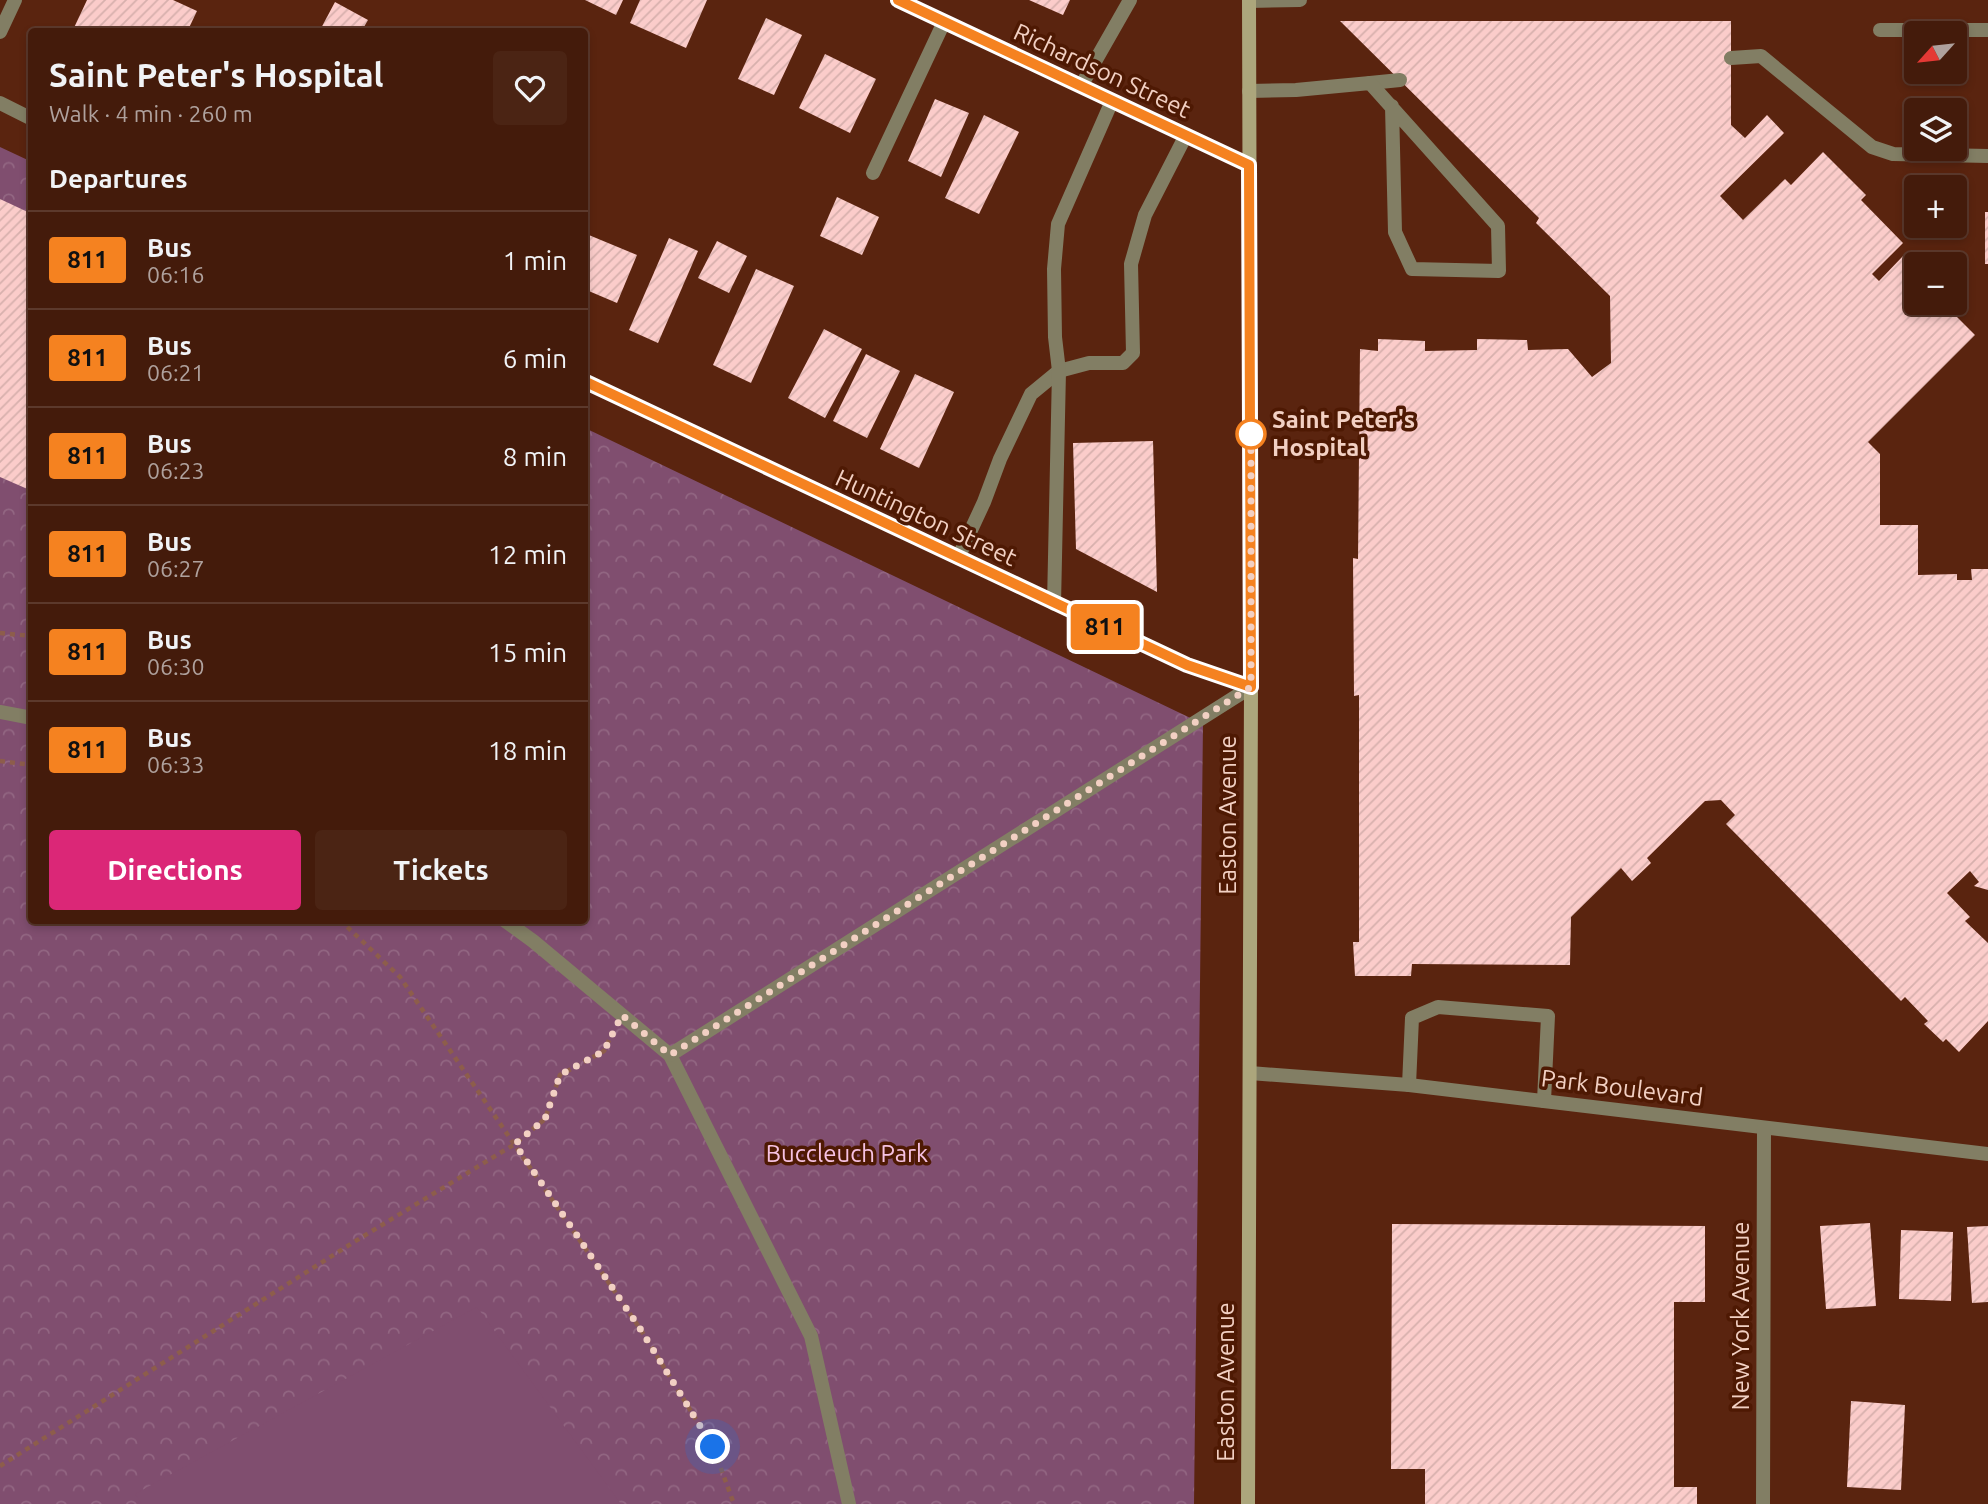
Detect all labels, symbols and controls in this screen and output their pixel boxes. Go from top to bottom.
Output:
street label: Richardson Street [1010,18,1195,124]
north arrow [1904,21,1967,84]
map controls [1904,21,1967,315]
button: heart [493,51,567,125]
text: Saint Peter's Hospital [49,56,384,93]
button: layers [1904,98,1967,161]
text: Walk · 4 min · 260 m [49,101,253,126]
text: Departures [49,164,187,193]
button: + [1904,175,1967,238]
text: Bus [147,233,192,262]
text: 811 [67,246,108,273]
text: 1 min [503,246,567,275]
button: − [1904,252,1967,315]
text: 06:16 [147,262,205,287]
text: Bus [147,331,192,360]
text: 811 [67,344,108,371]
text: 6 min [503,344,567,373]
text: 06:21 [147,360,205,385]
place label: Saint Peter's Hospital [1272,406,1415,461]
marker: Saint Peter's Hospital [1236,419,1266,449]
text: Bus [147,429,192,458]
text: 811 [67,442,108,469]
text: 8 min [503,442,567,471]
text: 06:23 [147,458,205,483]
street label: Huntington Street [831,464,1021,572]
text: Bus [147,527,192,556]
text: 811 [67,540,108,567]
text: 12 min [488,540,567,569]
text: 06:27 [147,556,205,581]
line badge: 811 [1065,604,1145,650]
text: 811 [1085,613,1125,640]
text: Bus [147,625,192,654]
text: 811 [67,638,108,665]
text: 15 min [488,638,567,667]
text: 06:30 [147,654,205,679]
text: Bus [147,723,192,752]
street label: Easton Avenue [1214,735,1241,895]
text: 811 [67,736,108,763]
text: 18 min [488,736,567,765]
text: 06:33 [147,752,205,777]
button: Directions [49,830,301,910]
button: Tickets [315,830,567,910]
street label: Park Boulevard [1540,1064,1705,1111]
park label: Buccleuch Park [766,1140,928,1167]
street label: New York Avenue [1727,1222,1754,1410]
street label: Easton Avenue [1212,1302,1239,1462]
your location [695,1429,730,1464]

